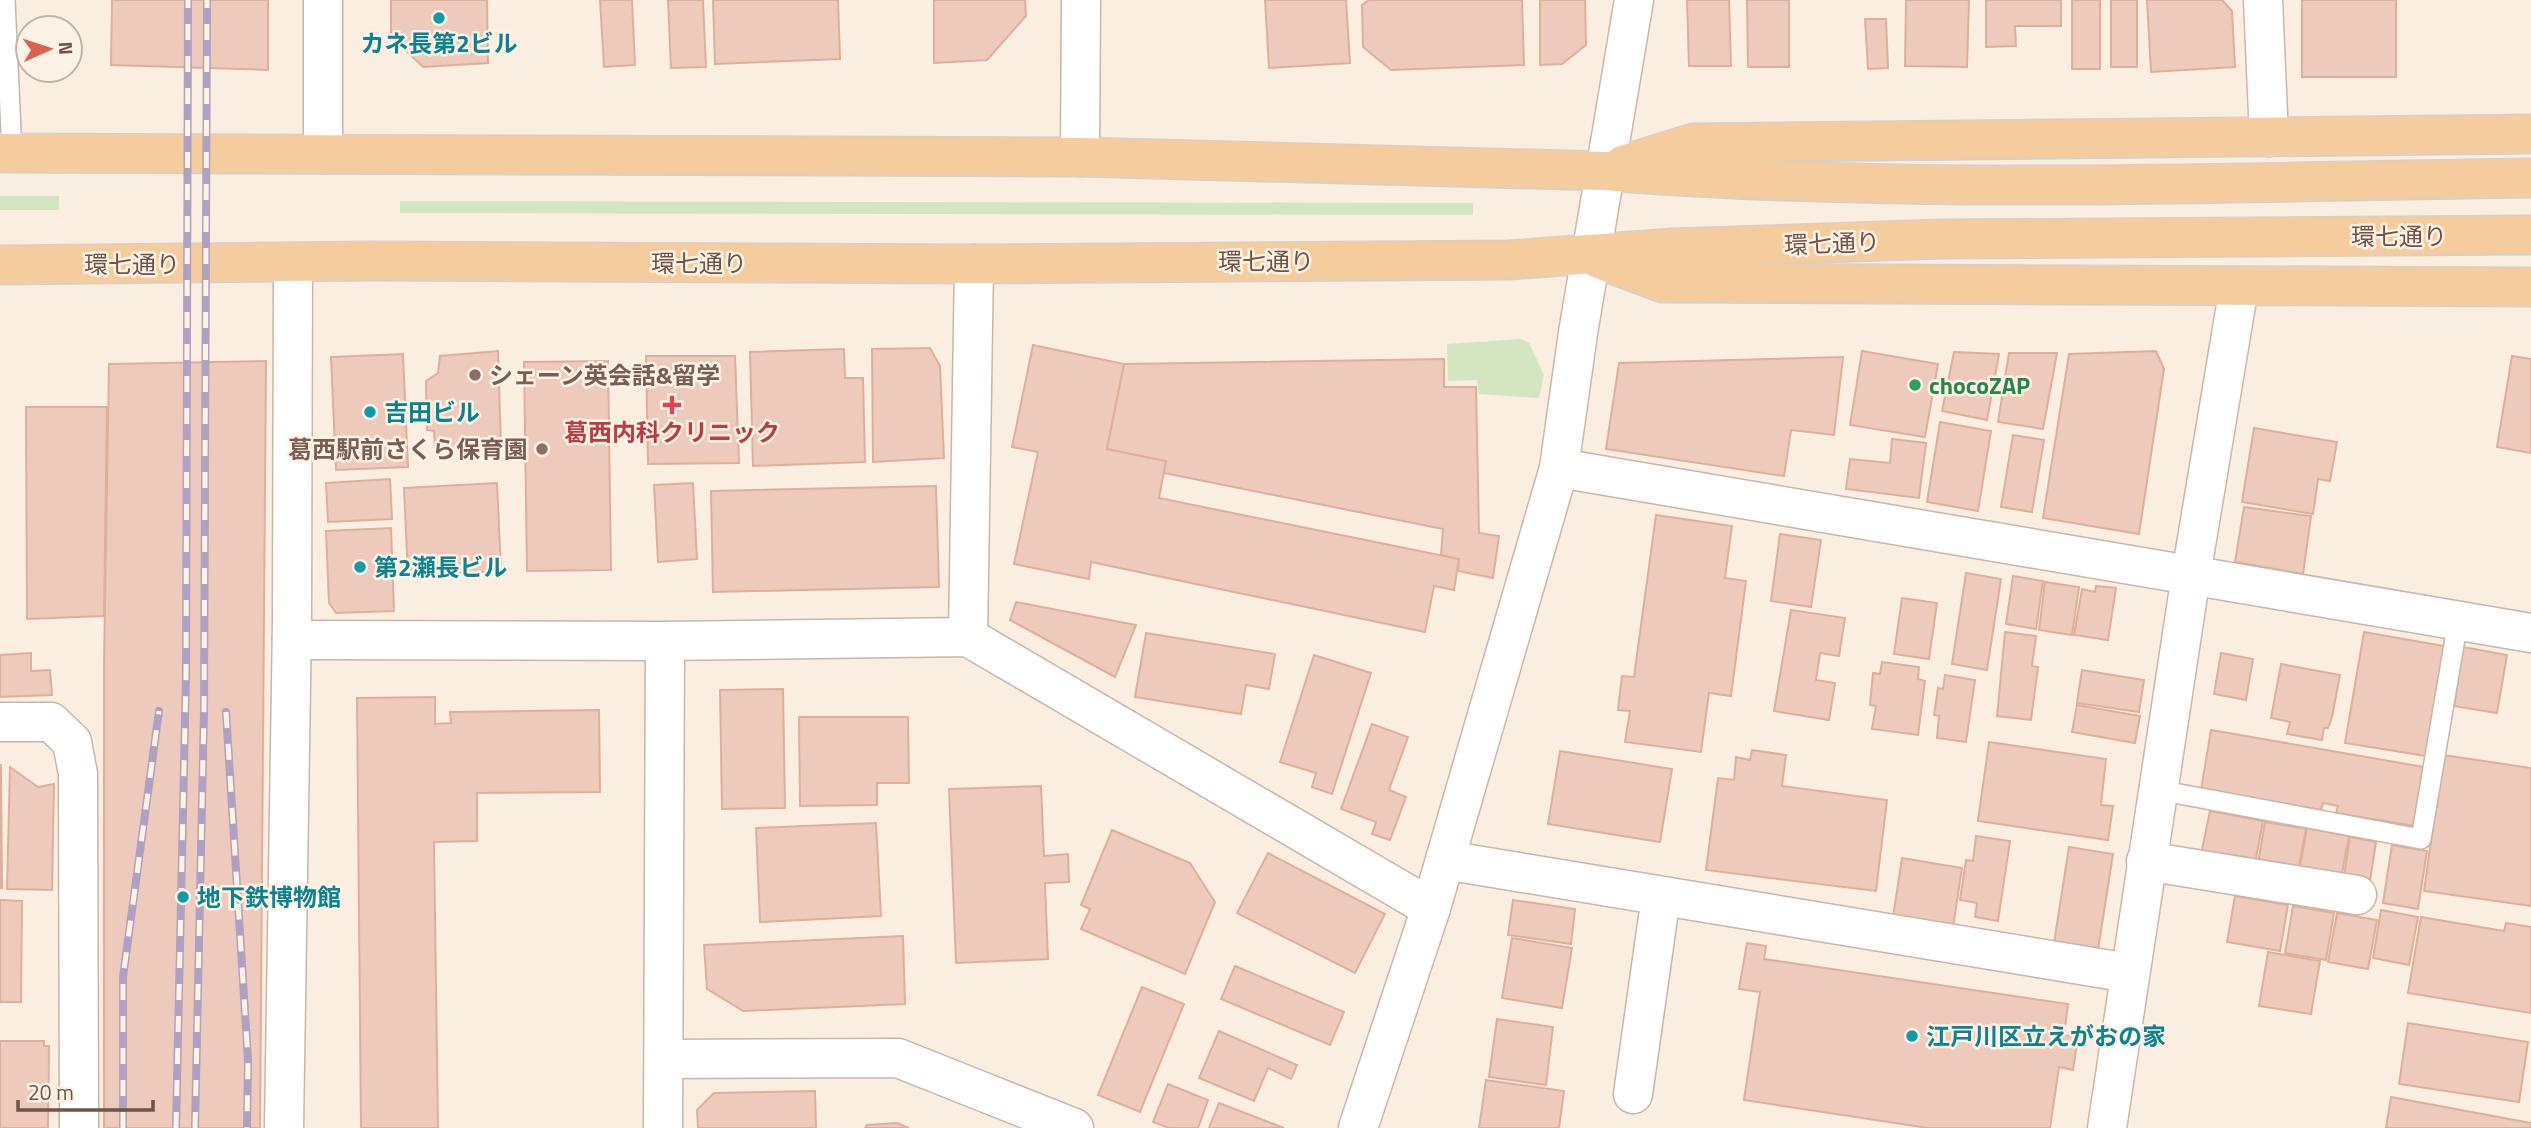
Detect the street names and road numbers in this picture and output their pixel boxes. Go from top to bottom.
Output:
street label: 環七通り [2351,218,2447,254]
street label: 環七通り [1783,223,1881,263]
street label: 環七通り [1218,243,1314,279]
street label: 環七通り [651,245,747,281]
street label: 環七通り [84,246,180,282]

